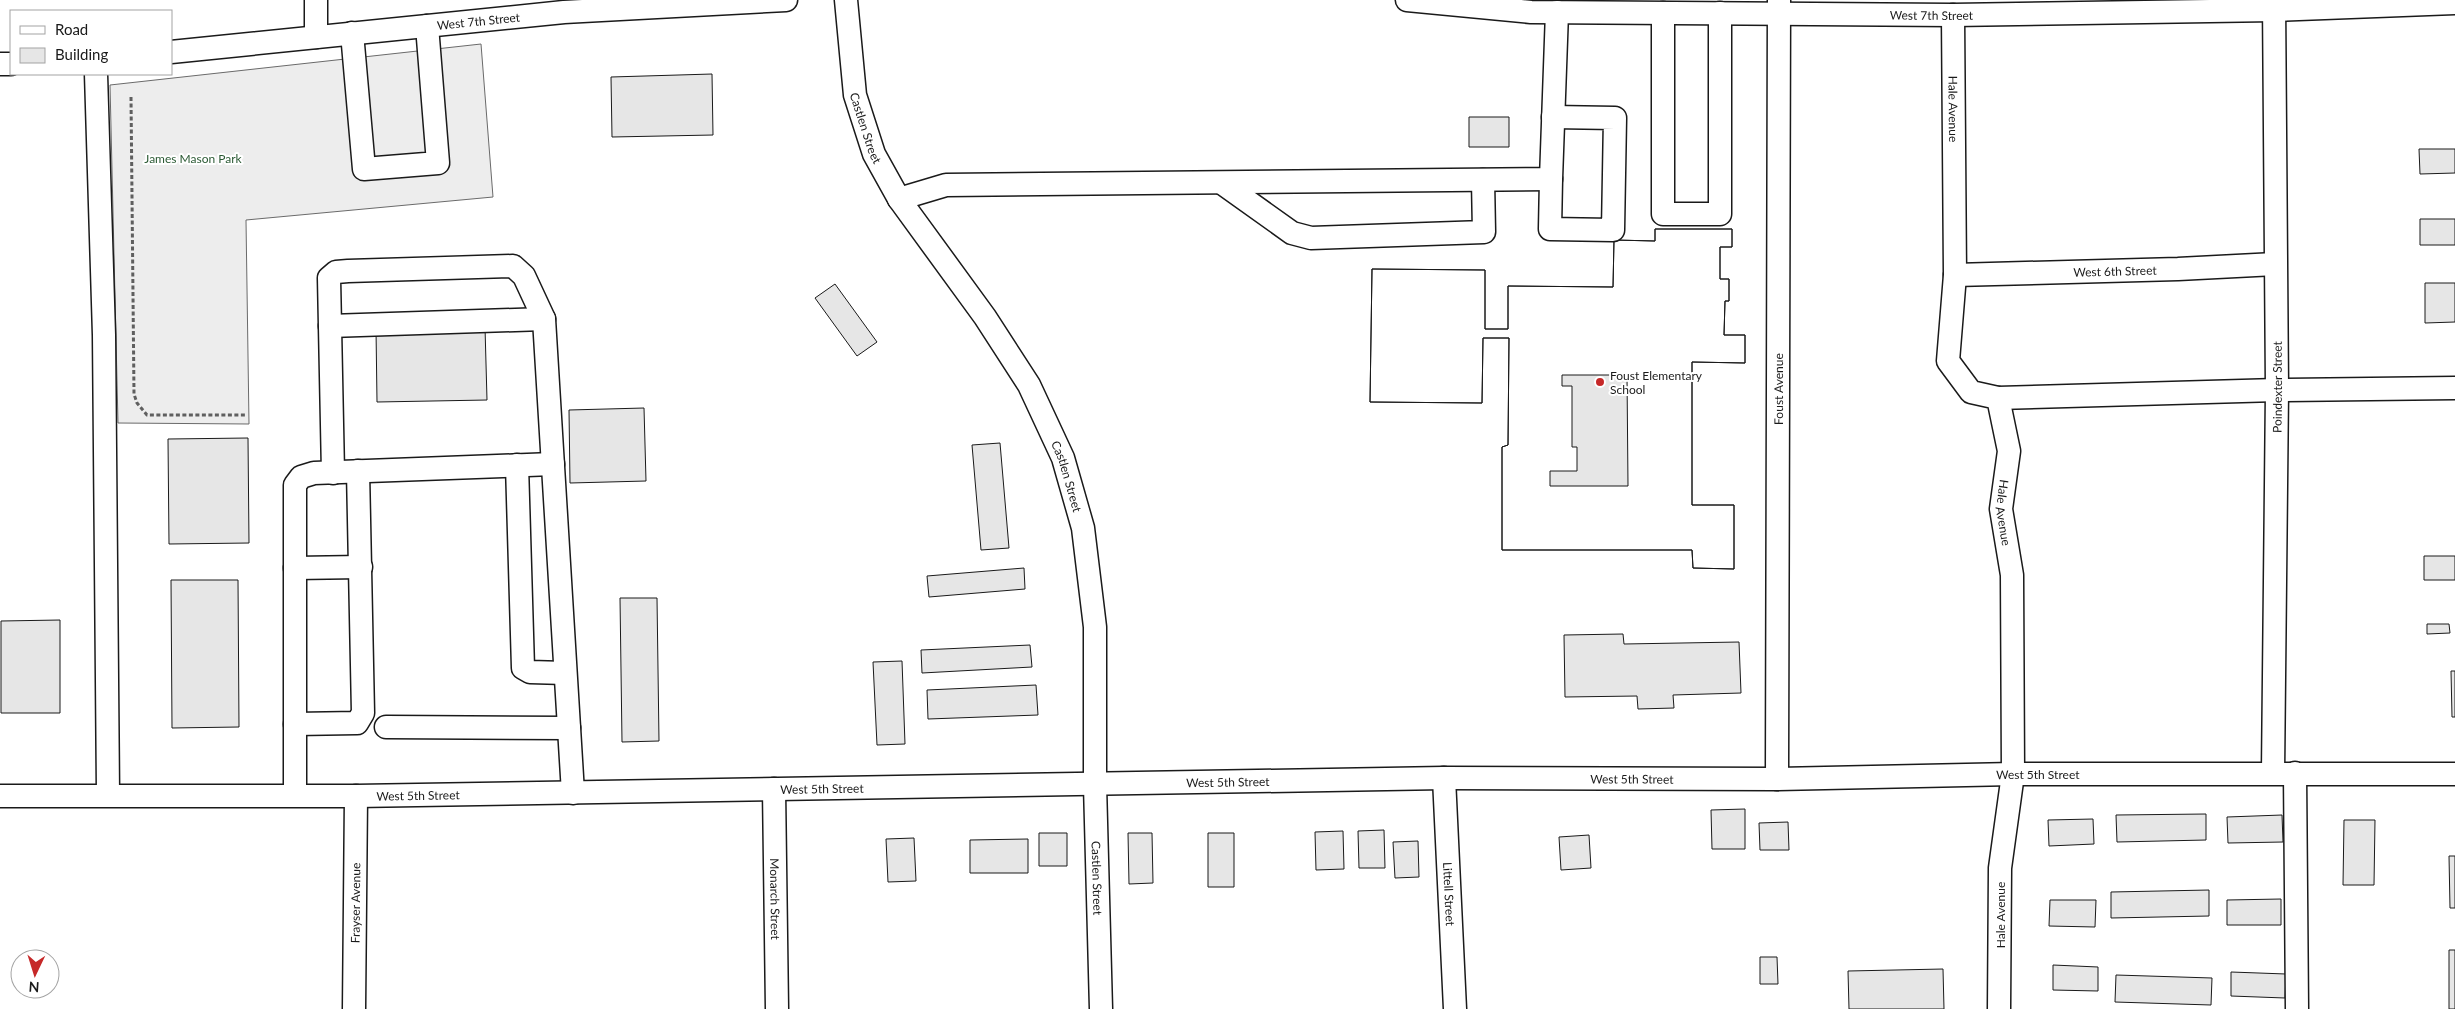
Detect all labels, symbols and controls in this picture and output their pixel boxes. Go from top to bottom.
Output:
street label: West 7th Street [1890,7,1974,23]
street label: West 7th Street [436,9,521,32]
legend [10,10,172,75]
text: Road [55,20,88,38]
text: Building [55,45,108,63]
street label: Hale Avenue [1946,76,1961,142]
street label: Castlen Street [847,90,886,167]
park label: James Mason Park [144,151,243,166]
street label: West 6th Street [2073,262,2158,279]
street label: Poindexter Street [2269,340,2285,433]
street label: Foust Avenue [1770,353,1786,425]
place label: Foust Elementary School [1610,368,1703,397]
marker: Foust Elementary School [1594,376,1606,388]
street label: Castlen Street [1048,438,1086,514]
street label: Hale Avenue [1993,479,2014,547]
street label: West 5th Street [1996,766,2080,782]
street label: West 5th Street [1590,771,1674,786]
street label: West 5th Street [1186,773,1270,790]
street label: West 5th Street [780,780,864,796]
street label: West 5th Street [376,787,460,803]
street label: Castlen Street [1089,841,1106,916]
street label: Monarch Street [767,858,784,941]
street label: Littell Street [1441,862,1459,927]
street label: Frayser Avenue [347,863,363,943]
street label: Hale Avenue [1993,882,2008,948]
north arrow [10,949,60,999]
text: N [28,979,40,996]

